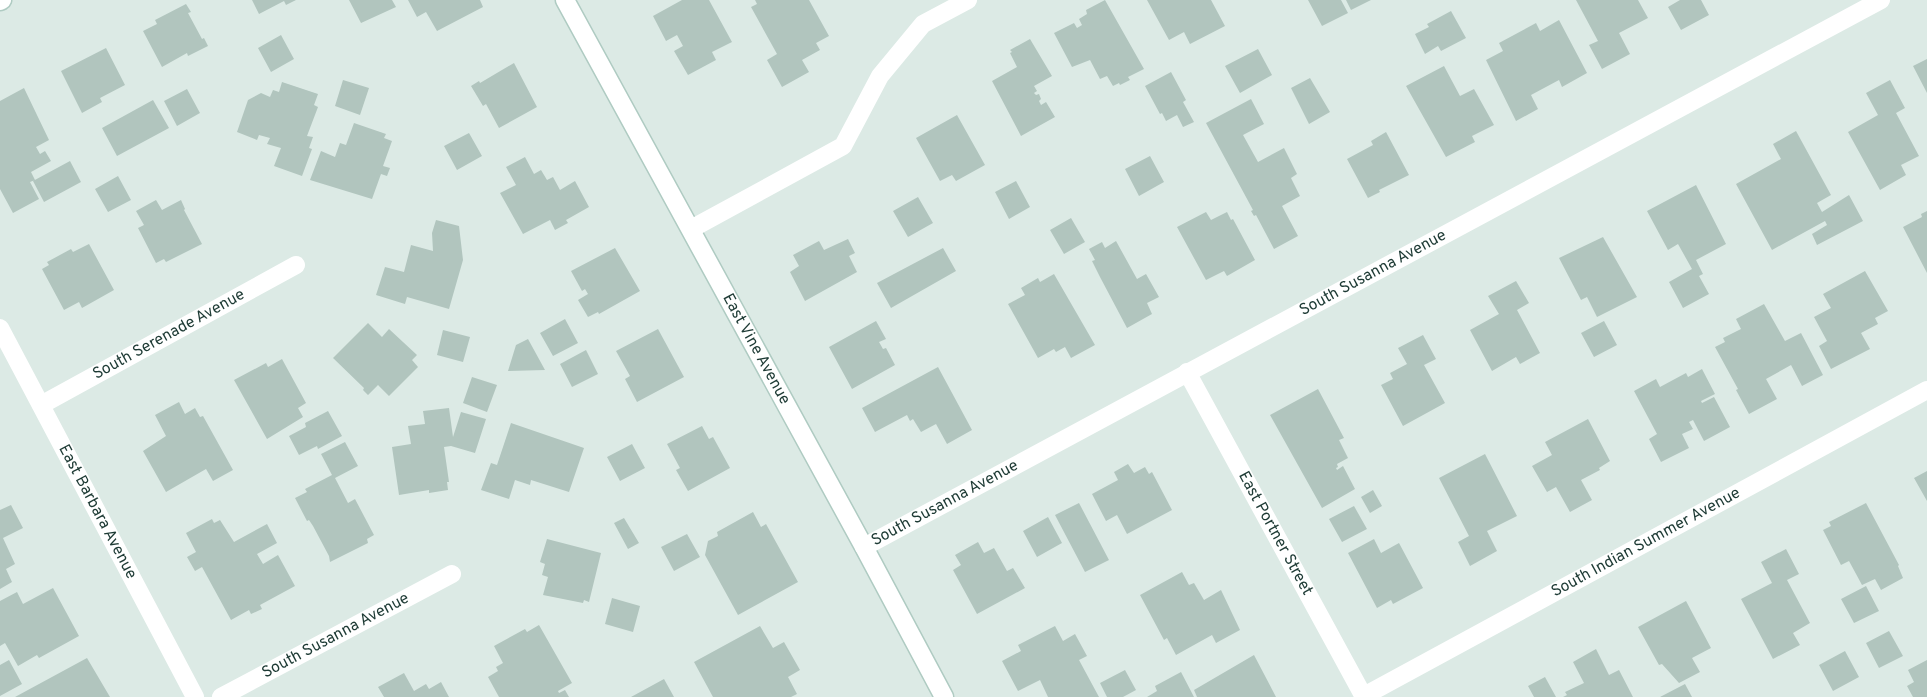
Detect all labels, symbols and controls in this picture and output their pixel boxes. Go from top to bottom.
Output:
street label: South Susanna Avenue [1296,226,1450,321]
street label: South Serenade Avenue [89,285,249,385]
street label: East Vine Avenue [717,290,794,408]
street label: East Barbara Avenue [53,441,141,583]
street label: South Susanna Avenue [868,456,1022,551]
street label: East Portner Street [1233,468,1317,599]
street label: South Indian Summer Avenue [1548,483,1744,602]
street label: South Susanna Avenue [259,589,413,683]

